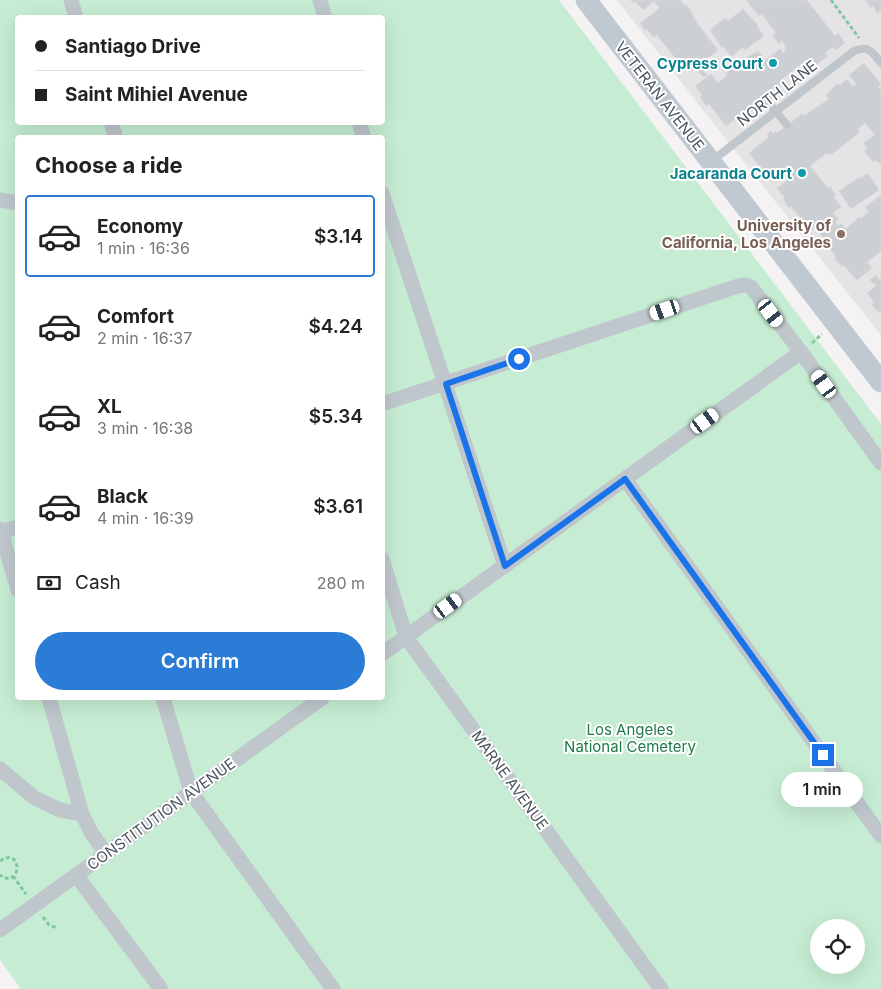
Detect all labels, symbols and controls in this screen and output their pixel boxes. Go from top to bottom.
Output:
text: Santiago Drive [65,35,201,58]
street label: VETERAN AVENUE [611,37,709,155]
place label: Cypress Court [657,54,764,73]
street label: NORTH LANE [733,56,821,130]
marker: Cypress Court [767,57,779,69]
text: Saint Mihiel Avenue [65,83,248,106]
text: Choose a ride [35,152,183,178]
place label: Jacaranda Court [670,164,792,183]
marker: Jacaranda Court [796,167,808,179]
icon: car [37,214,82,259]
text: Economy [97,215,183,238]
place label: University of California, Los Angeles [662,216,831,252]
text: $3.14 [314,225,363,248]
marker: University of California, Los Angeles [835,228,847,240]
text: 1 min · 16:36 [97,238,190,258]
car [755,297,786,329]
car [648,298,681,322]
icon: car [37,304,82,349]
text: Comfort [97,305,174,328]
text: $4.24 [308,315,363,338]
text: 2 min · 16:37 [97,328,192,348]
route start [508,348,530,370]
car [809,367,838,401]
icon: car [37,394,82,439]
text: XL [97,395,122,418]
text: $5.34 [309,405,363,428]
car [688,406,721,436]
text: 3 min · 16:38 [97,418,193,438]
icon: car [37,484,82,529]
text: Black [97,485,148,508]
text: $3.61 [313,495,363,518]
text: 4 min · 16:39 [97,508,194,528]
icon: cash [35,569,63,597]
text: Cash [75,571,121,594]
text: 280 m [317,573,365,593]
car [431,591,464,621]
button: Confirm [35,632,365,690]
park label: Los Angeles National Cemetery [564,720,696,756]
street label: MARNE AVENUE [468,727,552,833]
route end [812,744,834,766]
street label: CONSTITUTION AVENUE [83,754,239,874]
callout: 1 min [782,772,864,808]
text: 1 min [802,779,842,799]
map controls [810,919,865,974]
button: locate [810,919,865,974]

